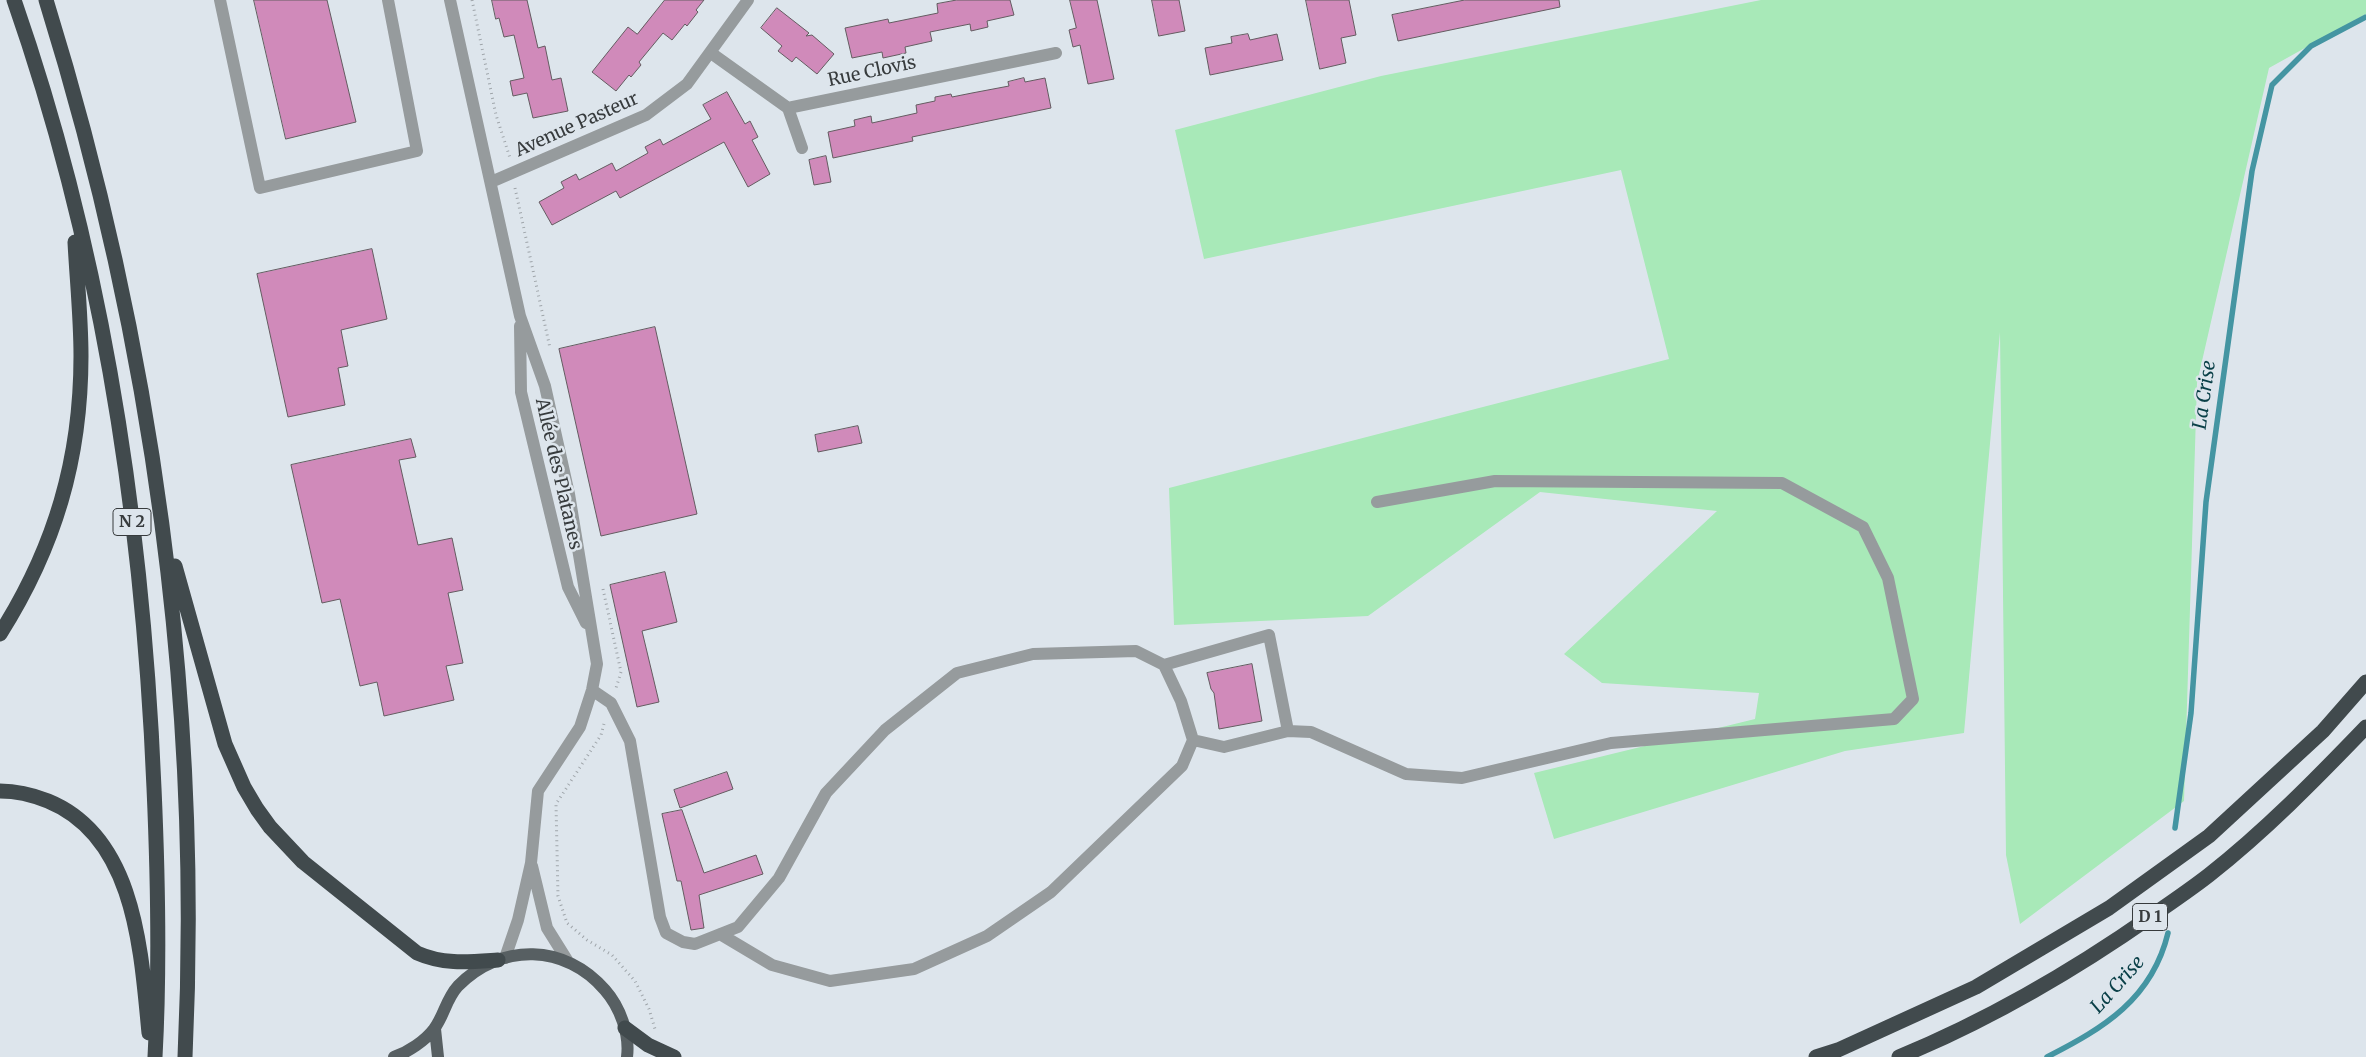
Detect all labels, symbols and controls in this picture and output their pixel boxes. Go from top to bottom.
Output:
street label: Rue Clovis [826,52,918,92]
street label: Avenue Pasteur [512,88,642,162]
water label: La Crise [2189,359,2221,431]
street label: Allée des Platanes [530,396,586,552]
road number: N 2 [113,508,151,536]
road number: D 1 [2132,904,2168,930]
water label: La Crise [2086,952,2150,1018]

